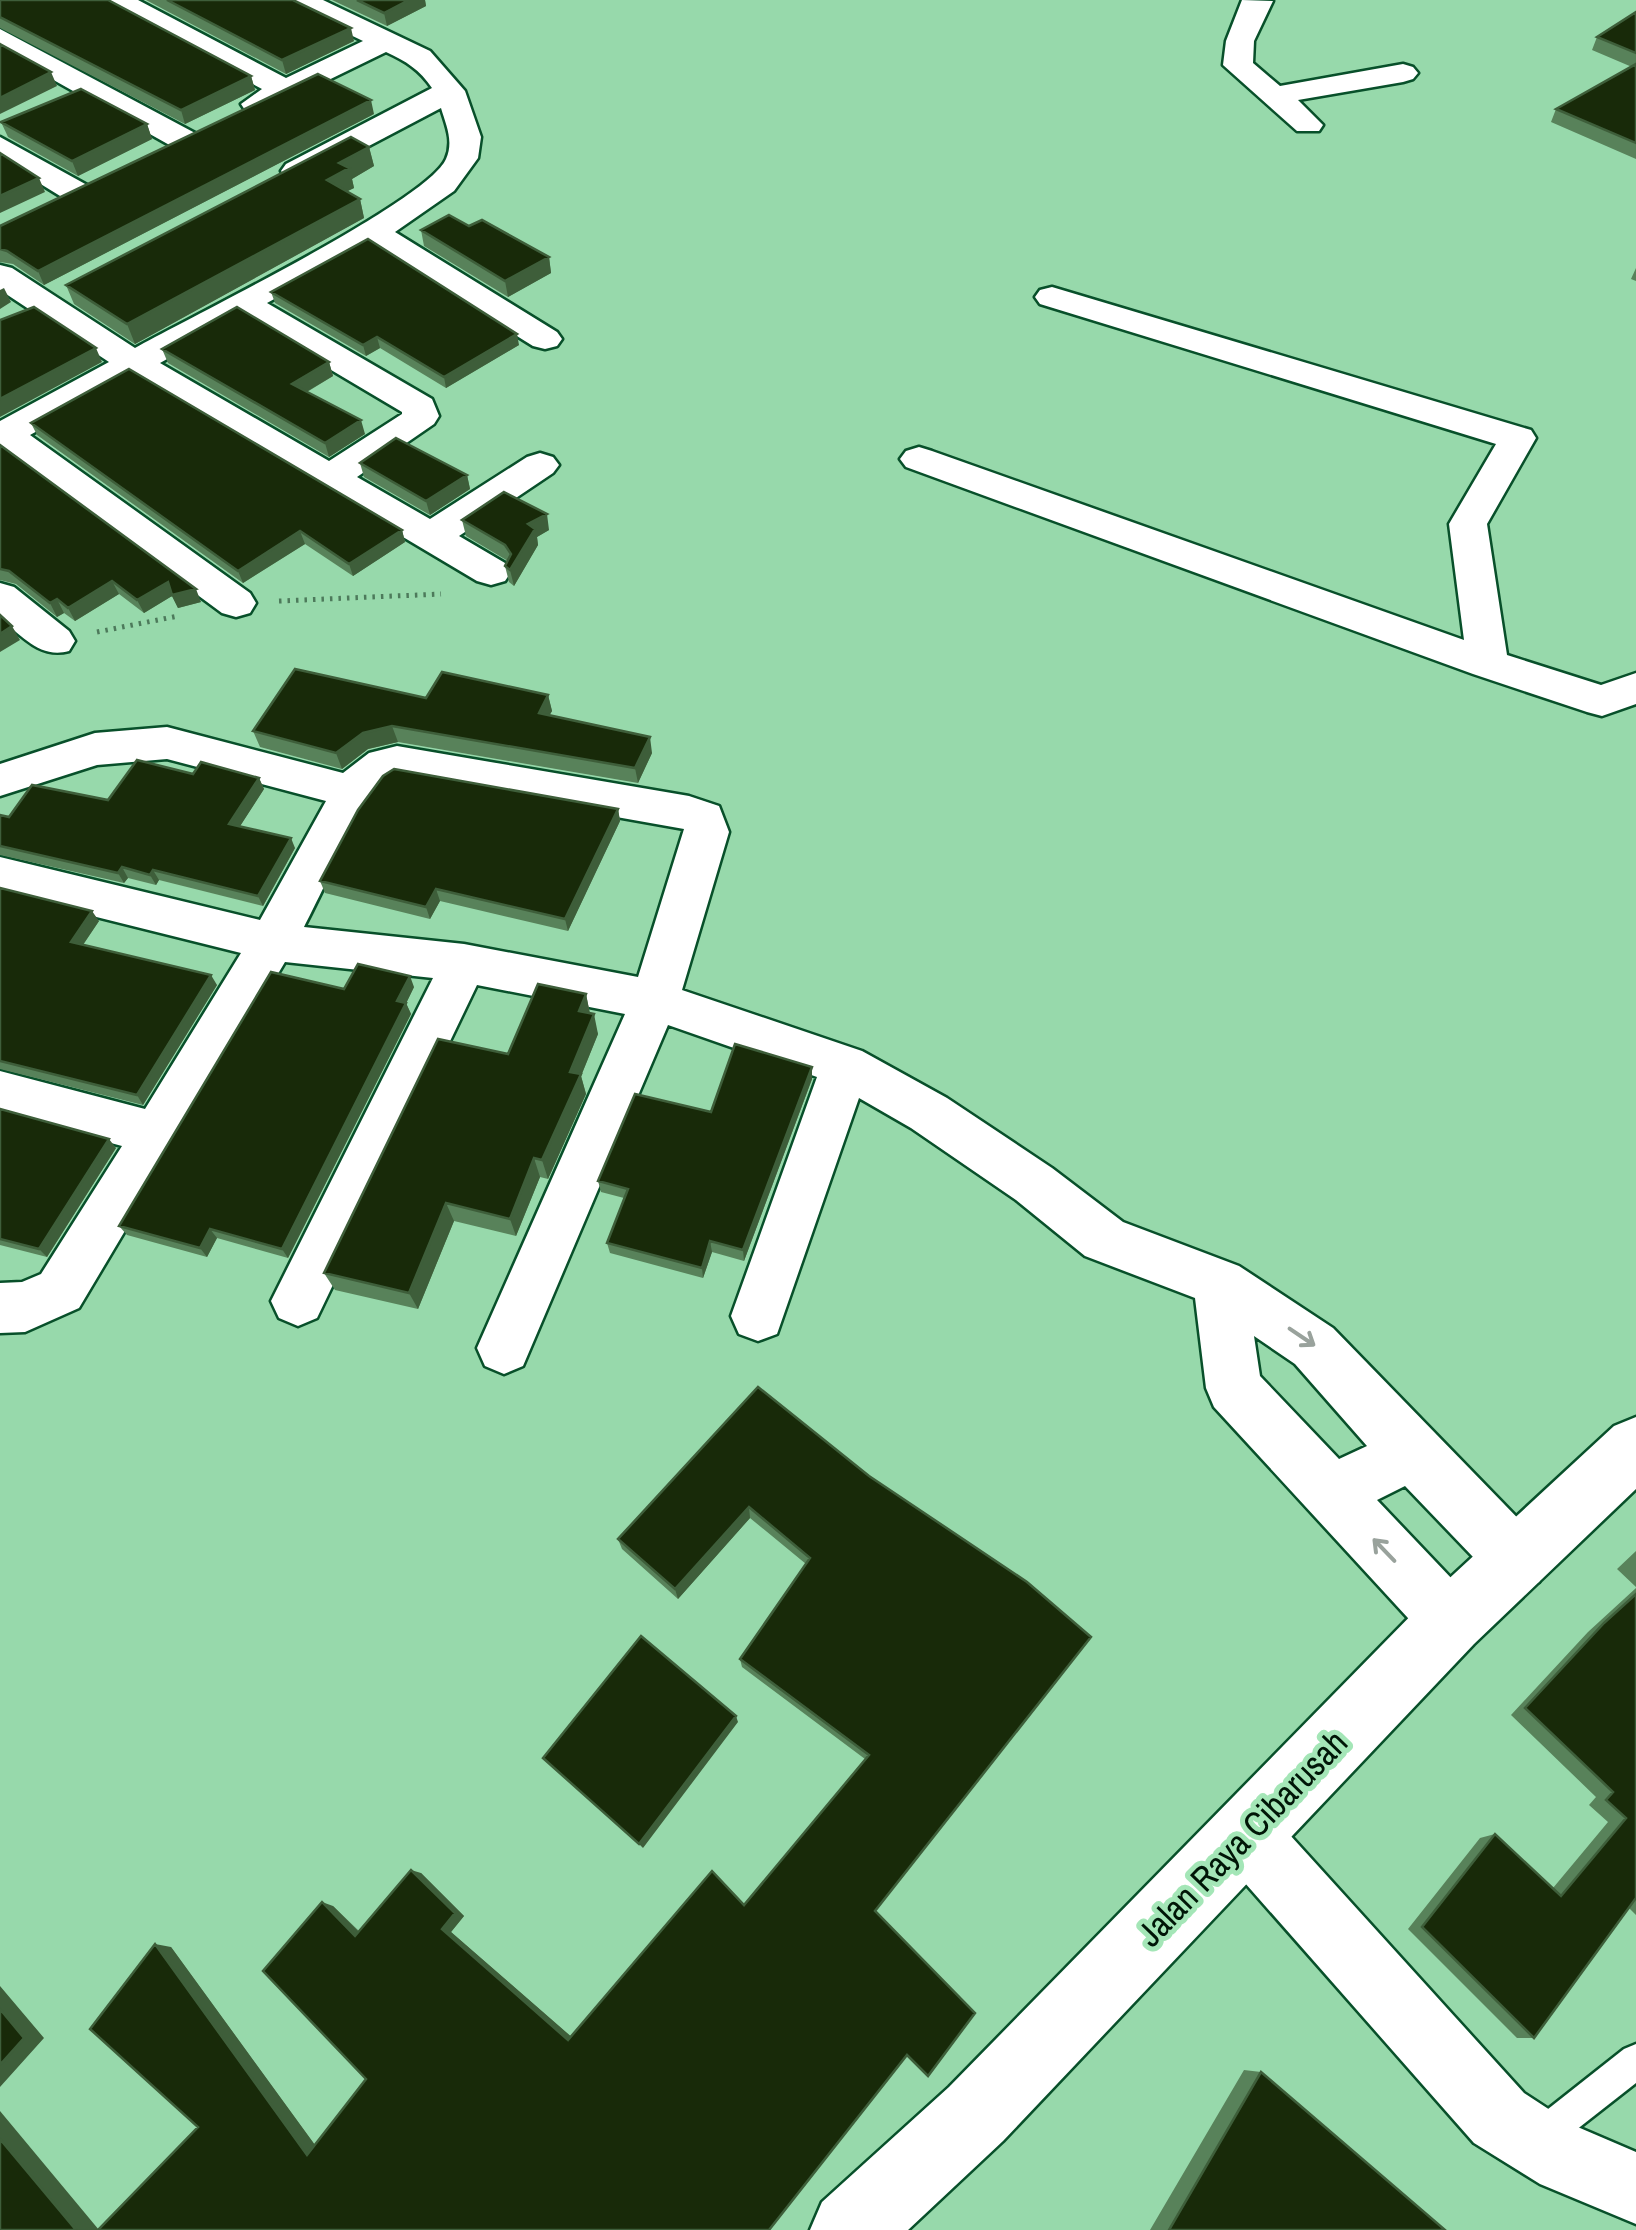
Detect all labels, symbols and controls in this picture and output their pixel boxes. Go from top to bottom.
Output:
one-way arrow [1287,1326,1315,1347]
one-way arrow [1372,1539,1396,1563]
street label: Jalan Raya Cibarusah [1126,1720,1358,1956]

